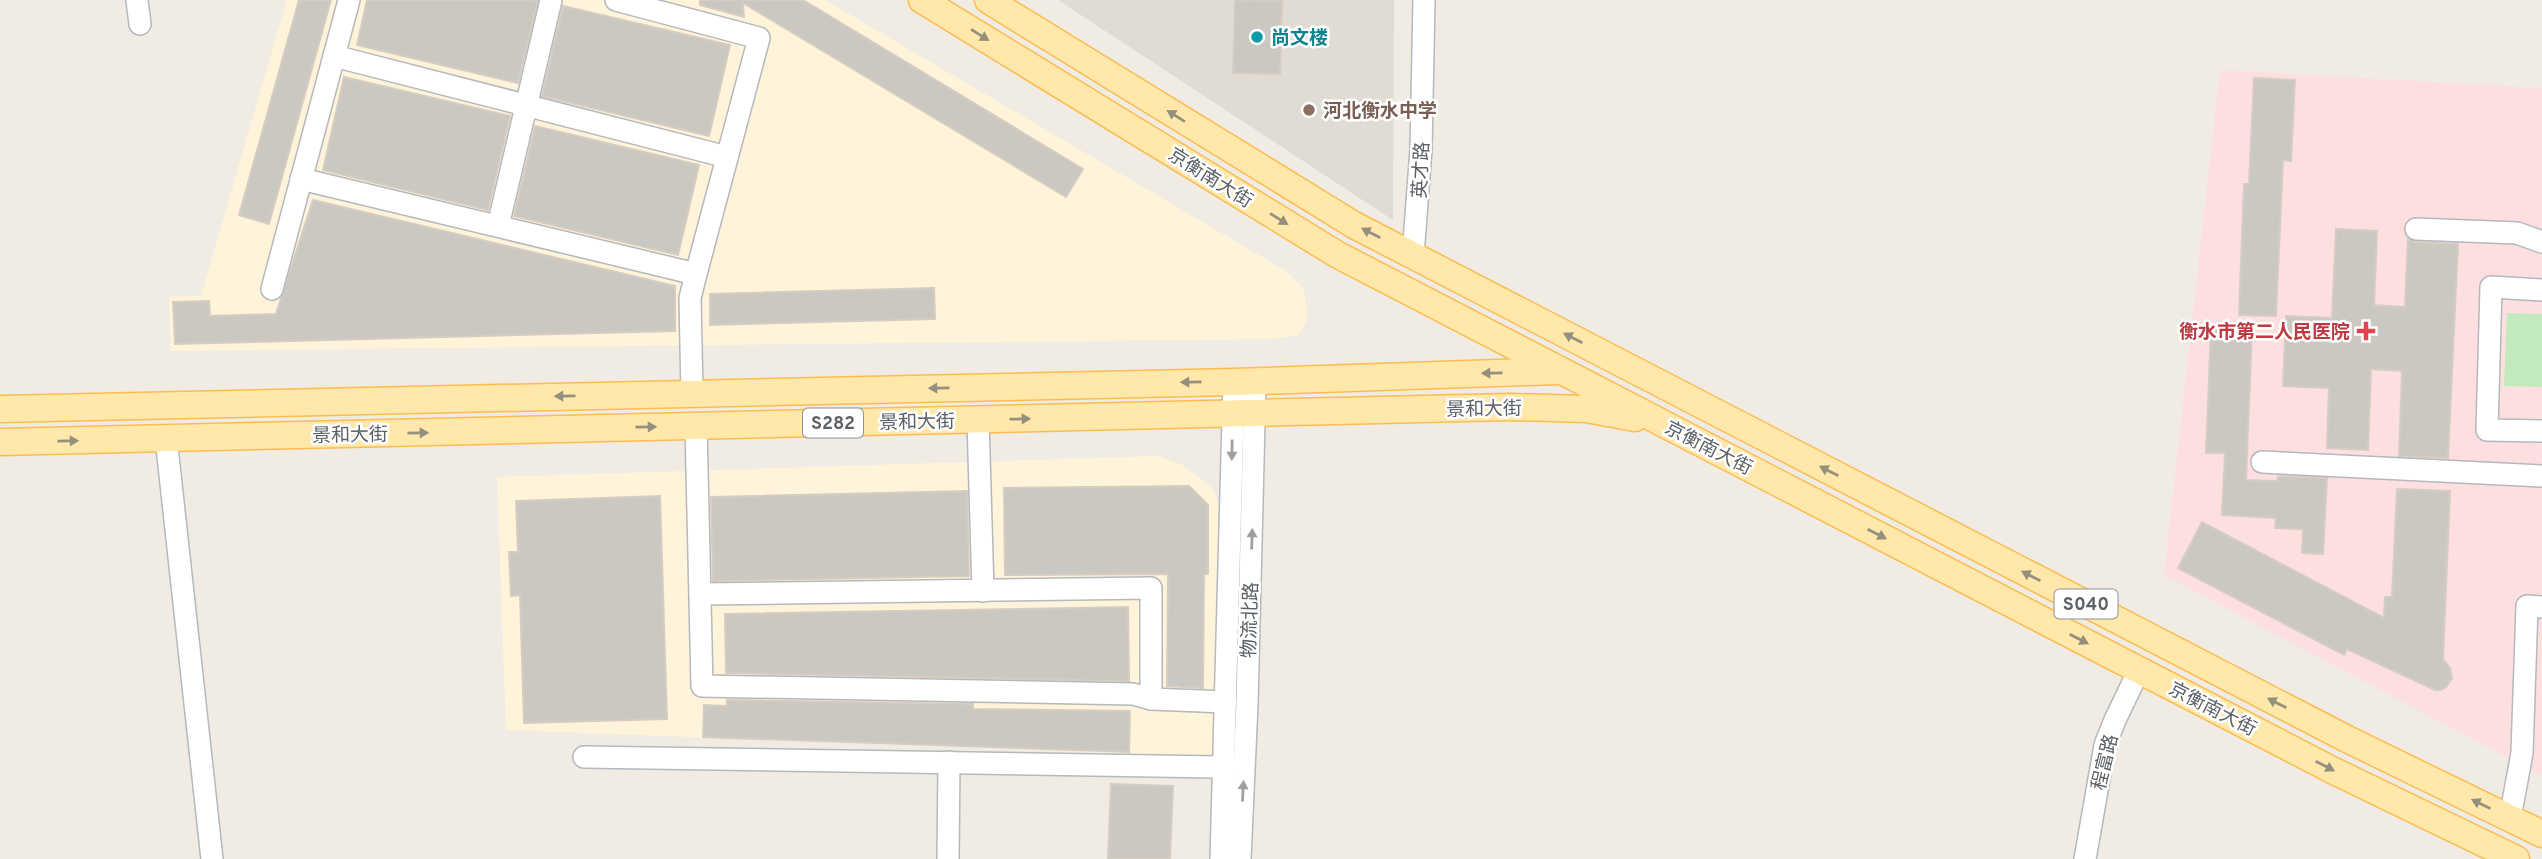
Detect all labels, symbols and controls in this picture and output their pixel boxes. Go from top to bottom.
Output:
place label: 尚文楼 [1271,27,1328,51]
one-way arrow [971,29,990,42]
marker: 尚文楼 [1249,29,1265,45]
place label: 河北衡水中学 [1323,100,1437,124]
marker: 河北衡水中学 [1301,102,1317,118]
one-way arrow [1167,109,1186,122]
street label: 英才路 [1409,141,1435,199]
street label: 京衡南大街 [1163,143,1257,214]
one-way arrow [1269,212,1288,225]
one-way arrow [1361,228,1381,239]
place label: 衡水市第二人民医院 [2179,321,2350,345]
marker: 衡水市第二人民医院 [2356,321,2376,341]
one-way arrow [1563,333,1583,344]
one-way arrow [1481,367,1503,379]
one-way arrow [1180,376,1202,388]
one-way arrow [928,382,950,393]
one-way arrow [553,391,575,402]
street label: 景和大街 [1446,397,1522,423]
road number: S282 [803,408,863,438]
street label: 景和大街 [879,410,955,436]
one-way arrow [1009,413,1031,424]
street label: 京衡南大街 [1660,417,1756,481]
one-way arrow [635,422,657,433]
street label: 景和大街 [312,423,388,449]
one-way arrow [407,427,429,438]
one-way arrow [57,435,79,446]
one-way arrow [1226,439,1237,461]
one-way arrow [1819,465,1839,477]
one-way arrow [1246,528,1257,550]
one-way arrow [1867,529,1887,540]
one-way arrow [2021,570,2041,581]
street label: 物流北路 [1238,582,1264,658]
road number: S040 [2054,590,2118,618]
one-way arrow [2069,633,2089,644]
street label: 京衡南大街 [2164,678,2260,742]
one-way arrow [2267,697,2287,708]
street label: 程富路 [2087,732,2124,793]
one-way arrow [2315,760,2335,772]
one-way arrow [1238,780,1249,802]
one-way arrow [2471,798,2491,810]

